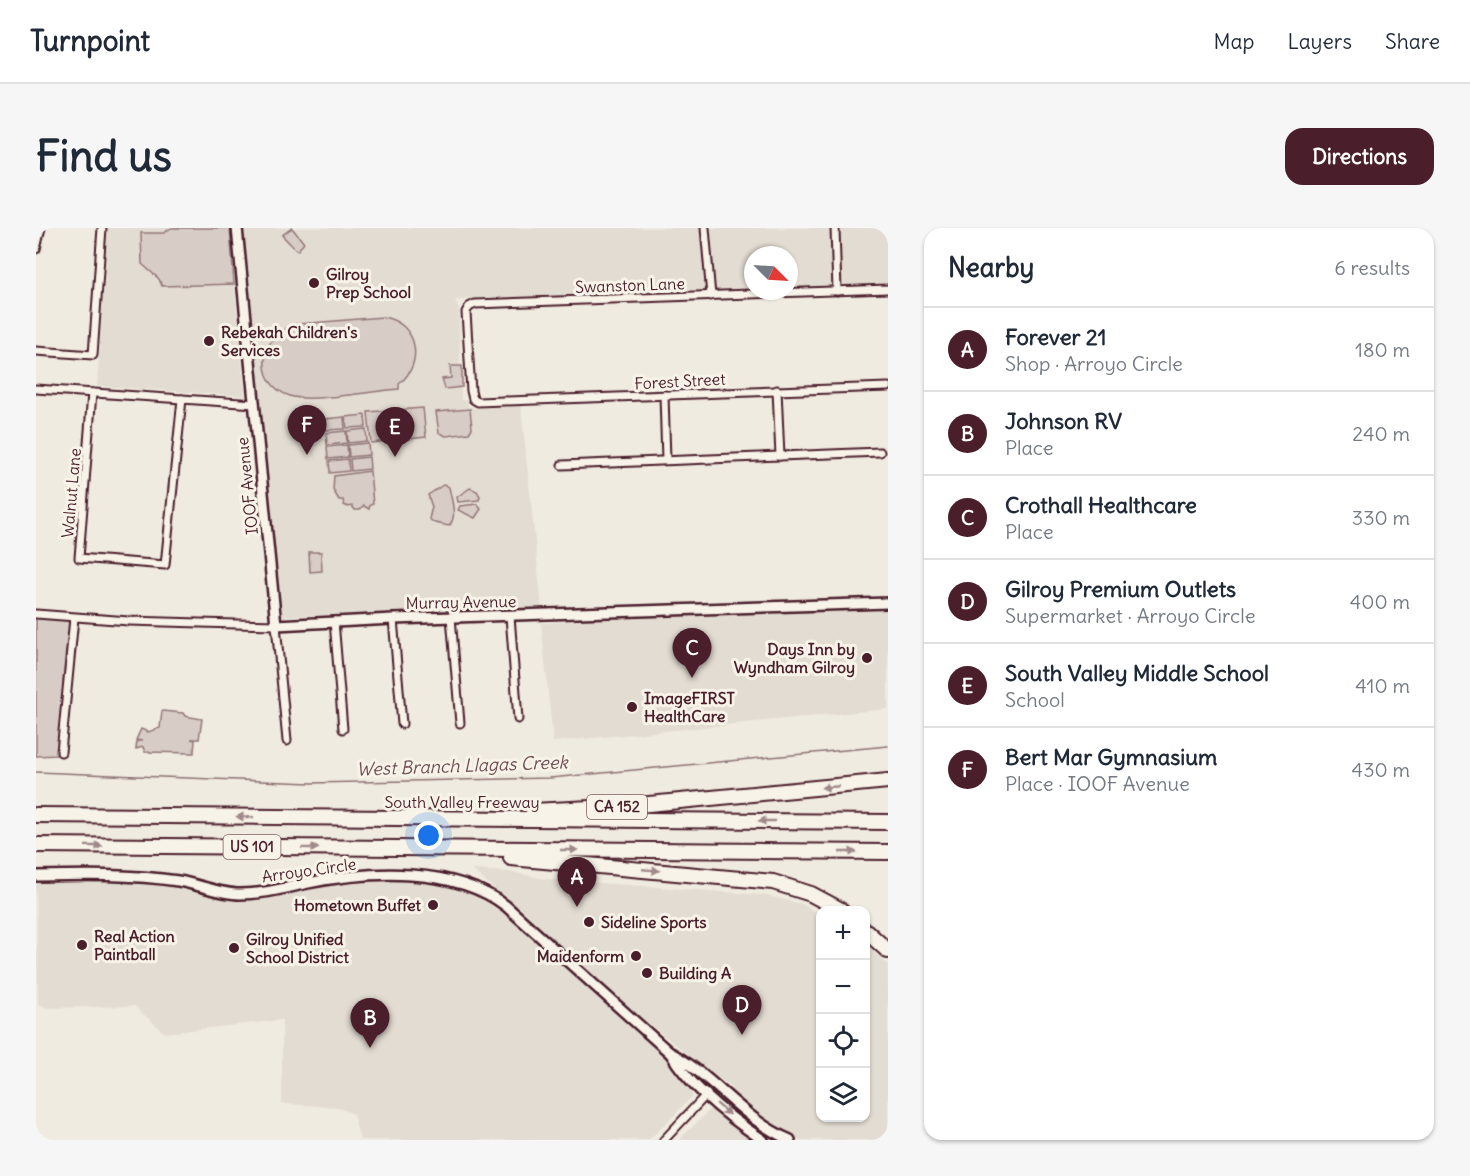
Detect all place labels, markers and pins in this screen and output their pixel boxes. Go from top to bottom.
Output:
place label: Gilroy Prep School [326,264,411,303]
marker: Gilroy Prep School [307,276,321,290]
place label: Rebekah Children's Services [221,322,358,360]
marker: Rebekah Children's Services [202,334,216,348]
pin: F [288,406,326,455]
pin: E [376,408,414,457]
pin: C [672,628,712,678]
place label: Days Inn by Wyndham Gilroy [734,639,855,678]
marker: Days Inn by Wyndham Gilroy [860,651,874,665]
place label: ImageFIRST HealthCare [644,688,736,726]
marker: ImageFIRST HealthCare [625,700,639,714]
pin: A [558,858,596,907]
place label: Hometown Buffet [294,895,422,915]
marker: Hometown Buffet [426,898,440,912]
place label: Sideline Sports [601,912,707,933]
marker: Sideline Sports [582,915,596,929]
place label: Real Action Paintball [94,926,175,964]
place label: Gilroy Unified School District [246,929,350,967]
marker: Real Action Paintball [75,938,89,952]
marker: Gilroy Unified School District [227,941,241,955]
place label: Maidenform [537,946,624,966]
marker: Maidenform [629,949,643,963]
place label: Building A [659,963,731,984]
marker: Building A [640,966,654,980]
pin: D [722,986,762,1035]
pin: B [350,998,390,1048]

